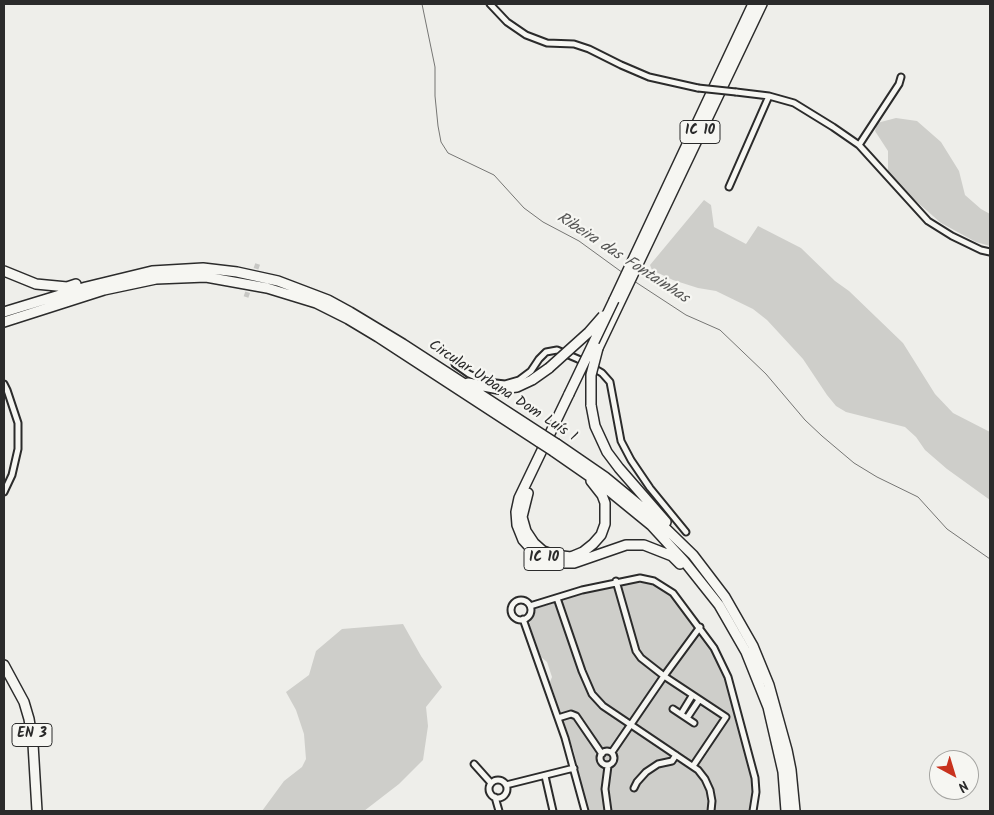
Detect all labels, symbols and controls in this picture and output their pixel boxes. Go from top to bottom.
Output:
road number: IC 10 [680,120,720,144]
water label: Ribeira das Fontainhas [552,209,692,309]
street label: Circular Urbana Dom Luís I [424,337,580,447]
road number: IC 10 [524,548,564,570]
road number: EN 3 [12,724,52,746]
north arrow [929,750,979,800]
text: N [952,775,973,797]

